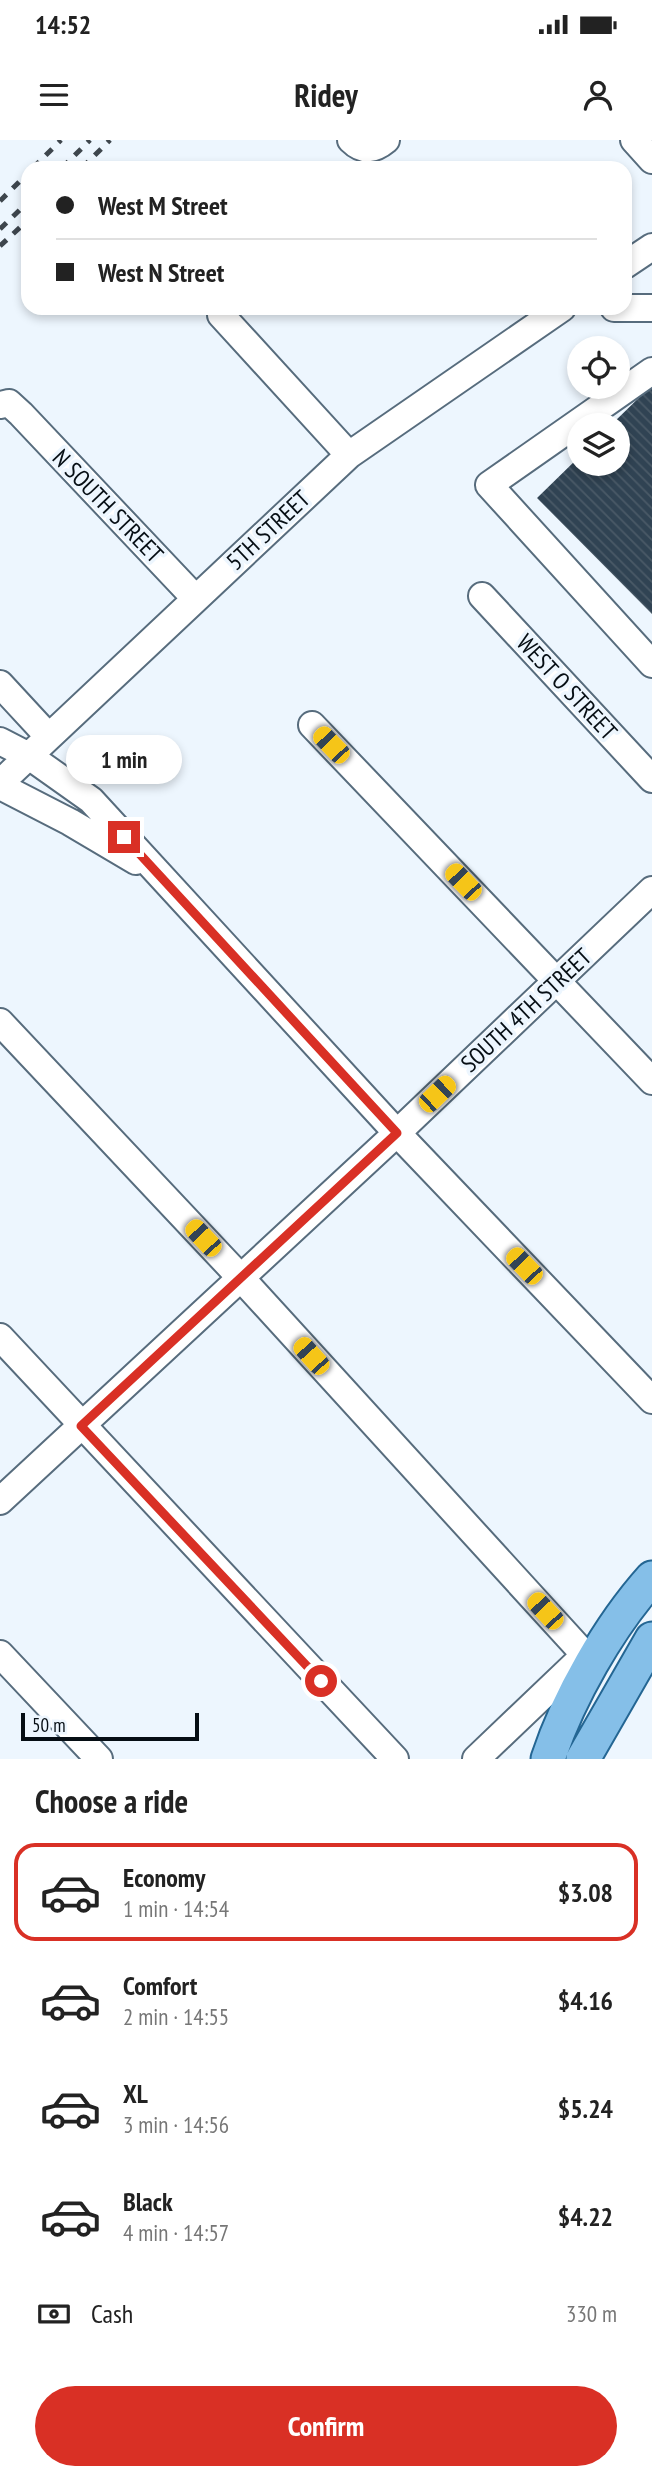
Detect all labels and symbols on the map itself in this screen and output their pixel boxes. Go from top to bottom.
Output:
street label: N SOUTH STREET [46,443,170,570]
street label: 5TH STREET [220,483,317,577]
street label: WEST O STREET [510,627,624,747]
car [309,723,354,767]
callout: 1 min [66,736,182,784]
route end [108,821,140,853]
car [441,860,486,904]
street label: SOUTH 4TH STREET [454,941,598,1079]
car [415,1072,460,1116]
car [181,1215,226,1261]
car [502,1244,547,1288]
car [290,1333,333,1379]
car [523,1588,568,1634]
route start [305,1665,337,1697]
scale bar [21,1710,200,1742]

